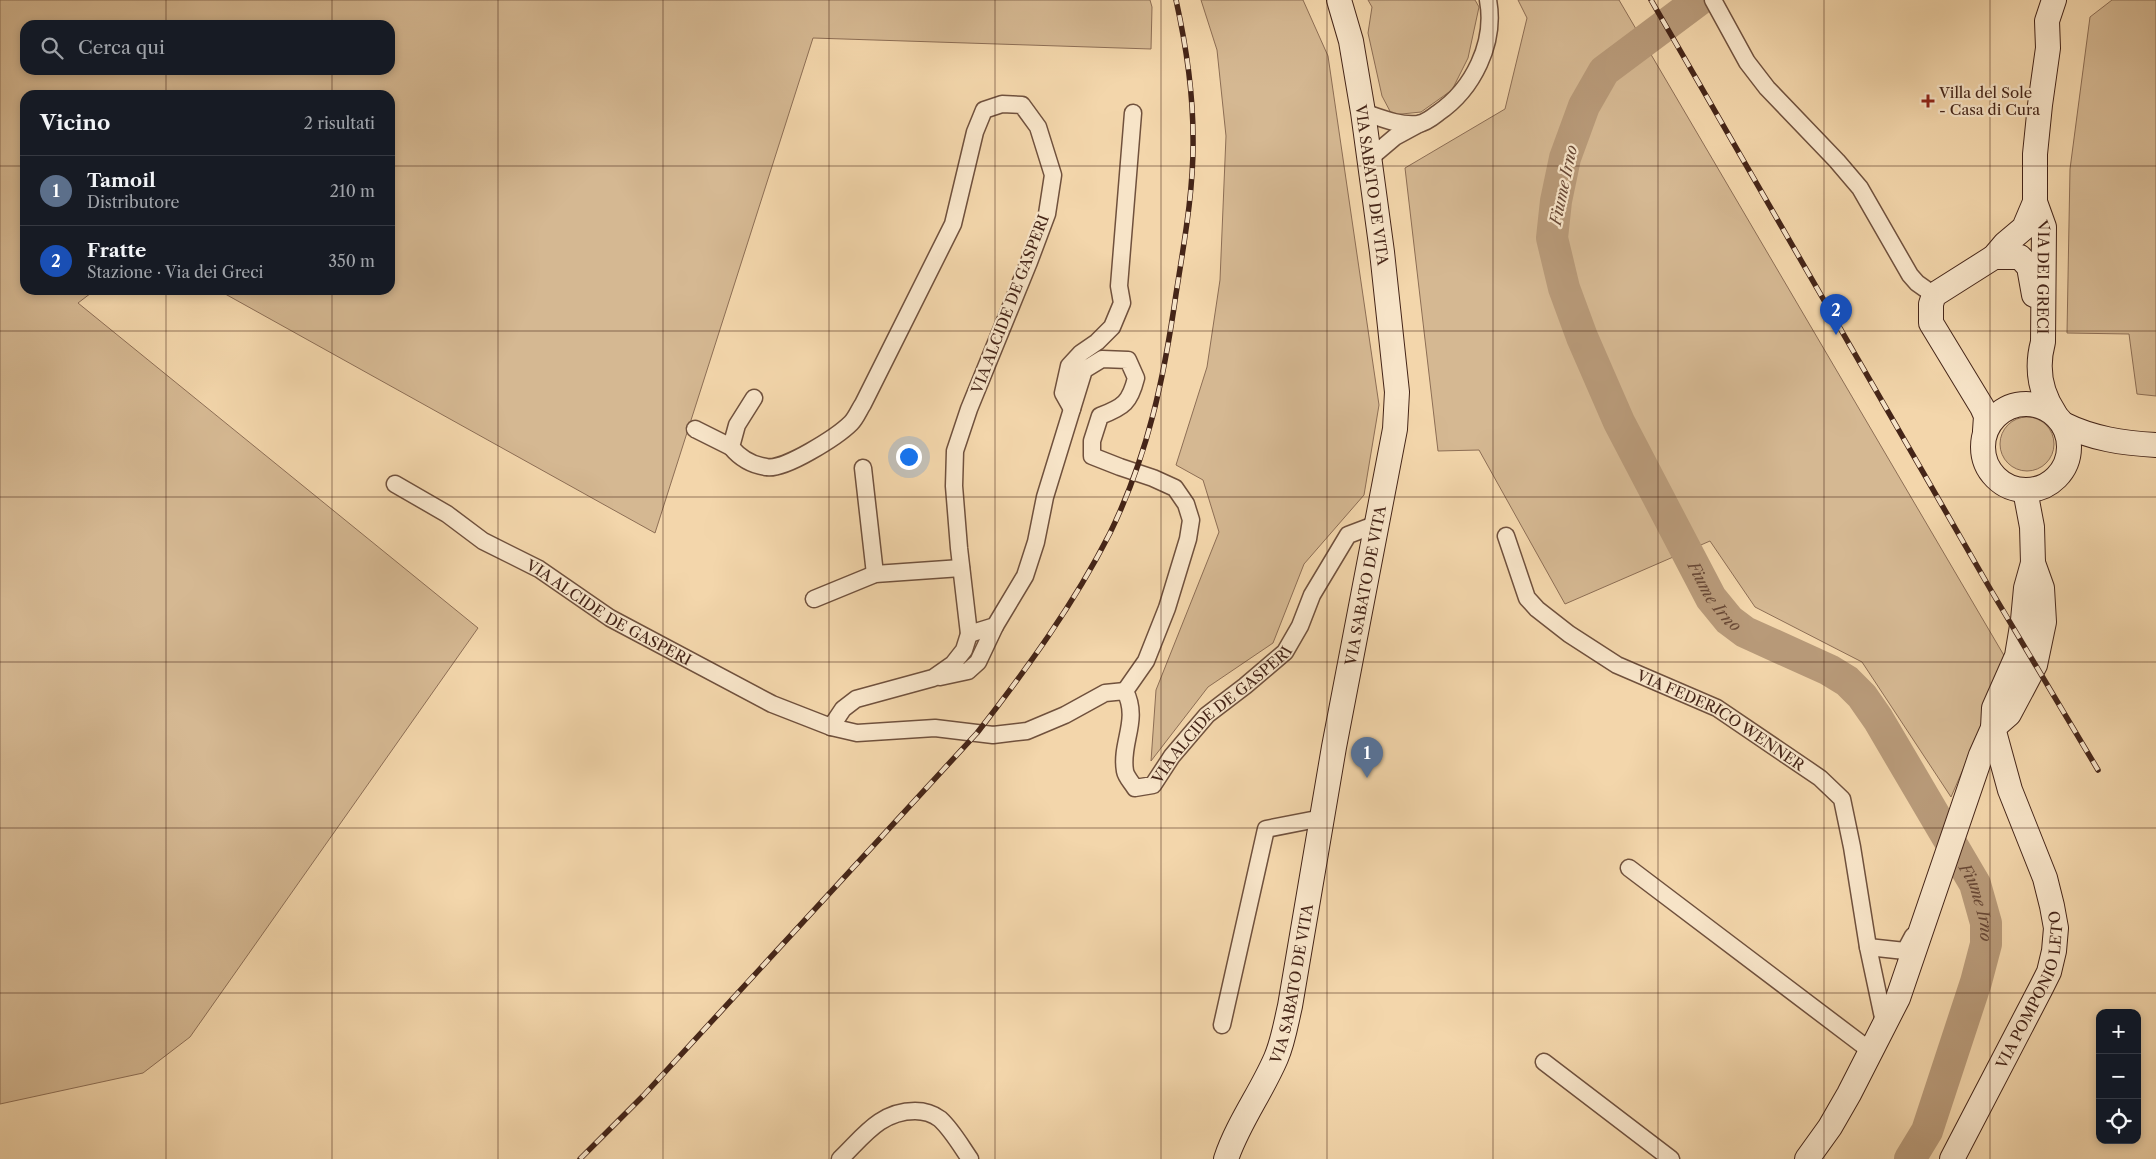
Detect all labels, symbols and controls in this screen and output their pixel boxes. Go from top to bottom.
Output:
search box [20,20,395,75]
icon: search [38,34,66,62]
text: Cerca qui [78,36,165,59]
place label: Villa del Sole - Casa di Cura [1938,83,2040,119]
marker: Villa del Sole - Casa di Cura [1921,94,1935,108]
street label: VIA SABATO DE VITA [1351,102,1393,267]
text: Vicino [40,110,110,135]
text: 2 risultati [304,113,375,133]
water label: Fiume Irno [1544,143,1581,229]
text: Tamoil [87,169,156,192]
text: 1 [52,181,60,201]
text: 210 m [330,181,375,201]
text: Distributore [87,192,179,212]
street label: VIA ALCIDE DE GASPERI [967,212,1053,397]
street label: VIA DEI GRECI [2033,217,2055,334]
text: Fratte [87,239,146,262]
text: 2 [51,251,61,271]
text: 350 m [328,251,375,271]
text: Stazione · Via dei Greci [87,262,263,282]
pin: 2 [1820,294,1852,335]
your location [896,444,922,470]
street label: VIA SABATO DE VITA [1340,503,1390,668]
street label: VIA ALCIDE DE GASPERI [523,554,695,669]
water label: Fiume Irno [1683,556,1745,636]
street label: VIA ALCIDE DE GASPERI [1147,642,1296,787]
street label: VIA FEDERICO WENNER [1633,665,1809,775]
pin: 1 [1351,737,1383,778]
water label: Fiume Irno [1954,858,1996,942]
street label: VIA SABATO DE VITA [1265,902,1317,1067]
street label: VIA POMPONIO LETO [1991,909,2066,1072]
map controls [2096,1009,2141,1144]
button: + [2096,1009,2141,1054]
button: − [2096,1054,2141,1099]
button: locate [2096,1099,2141,1144]

